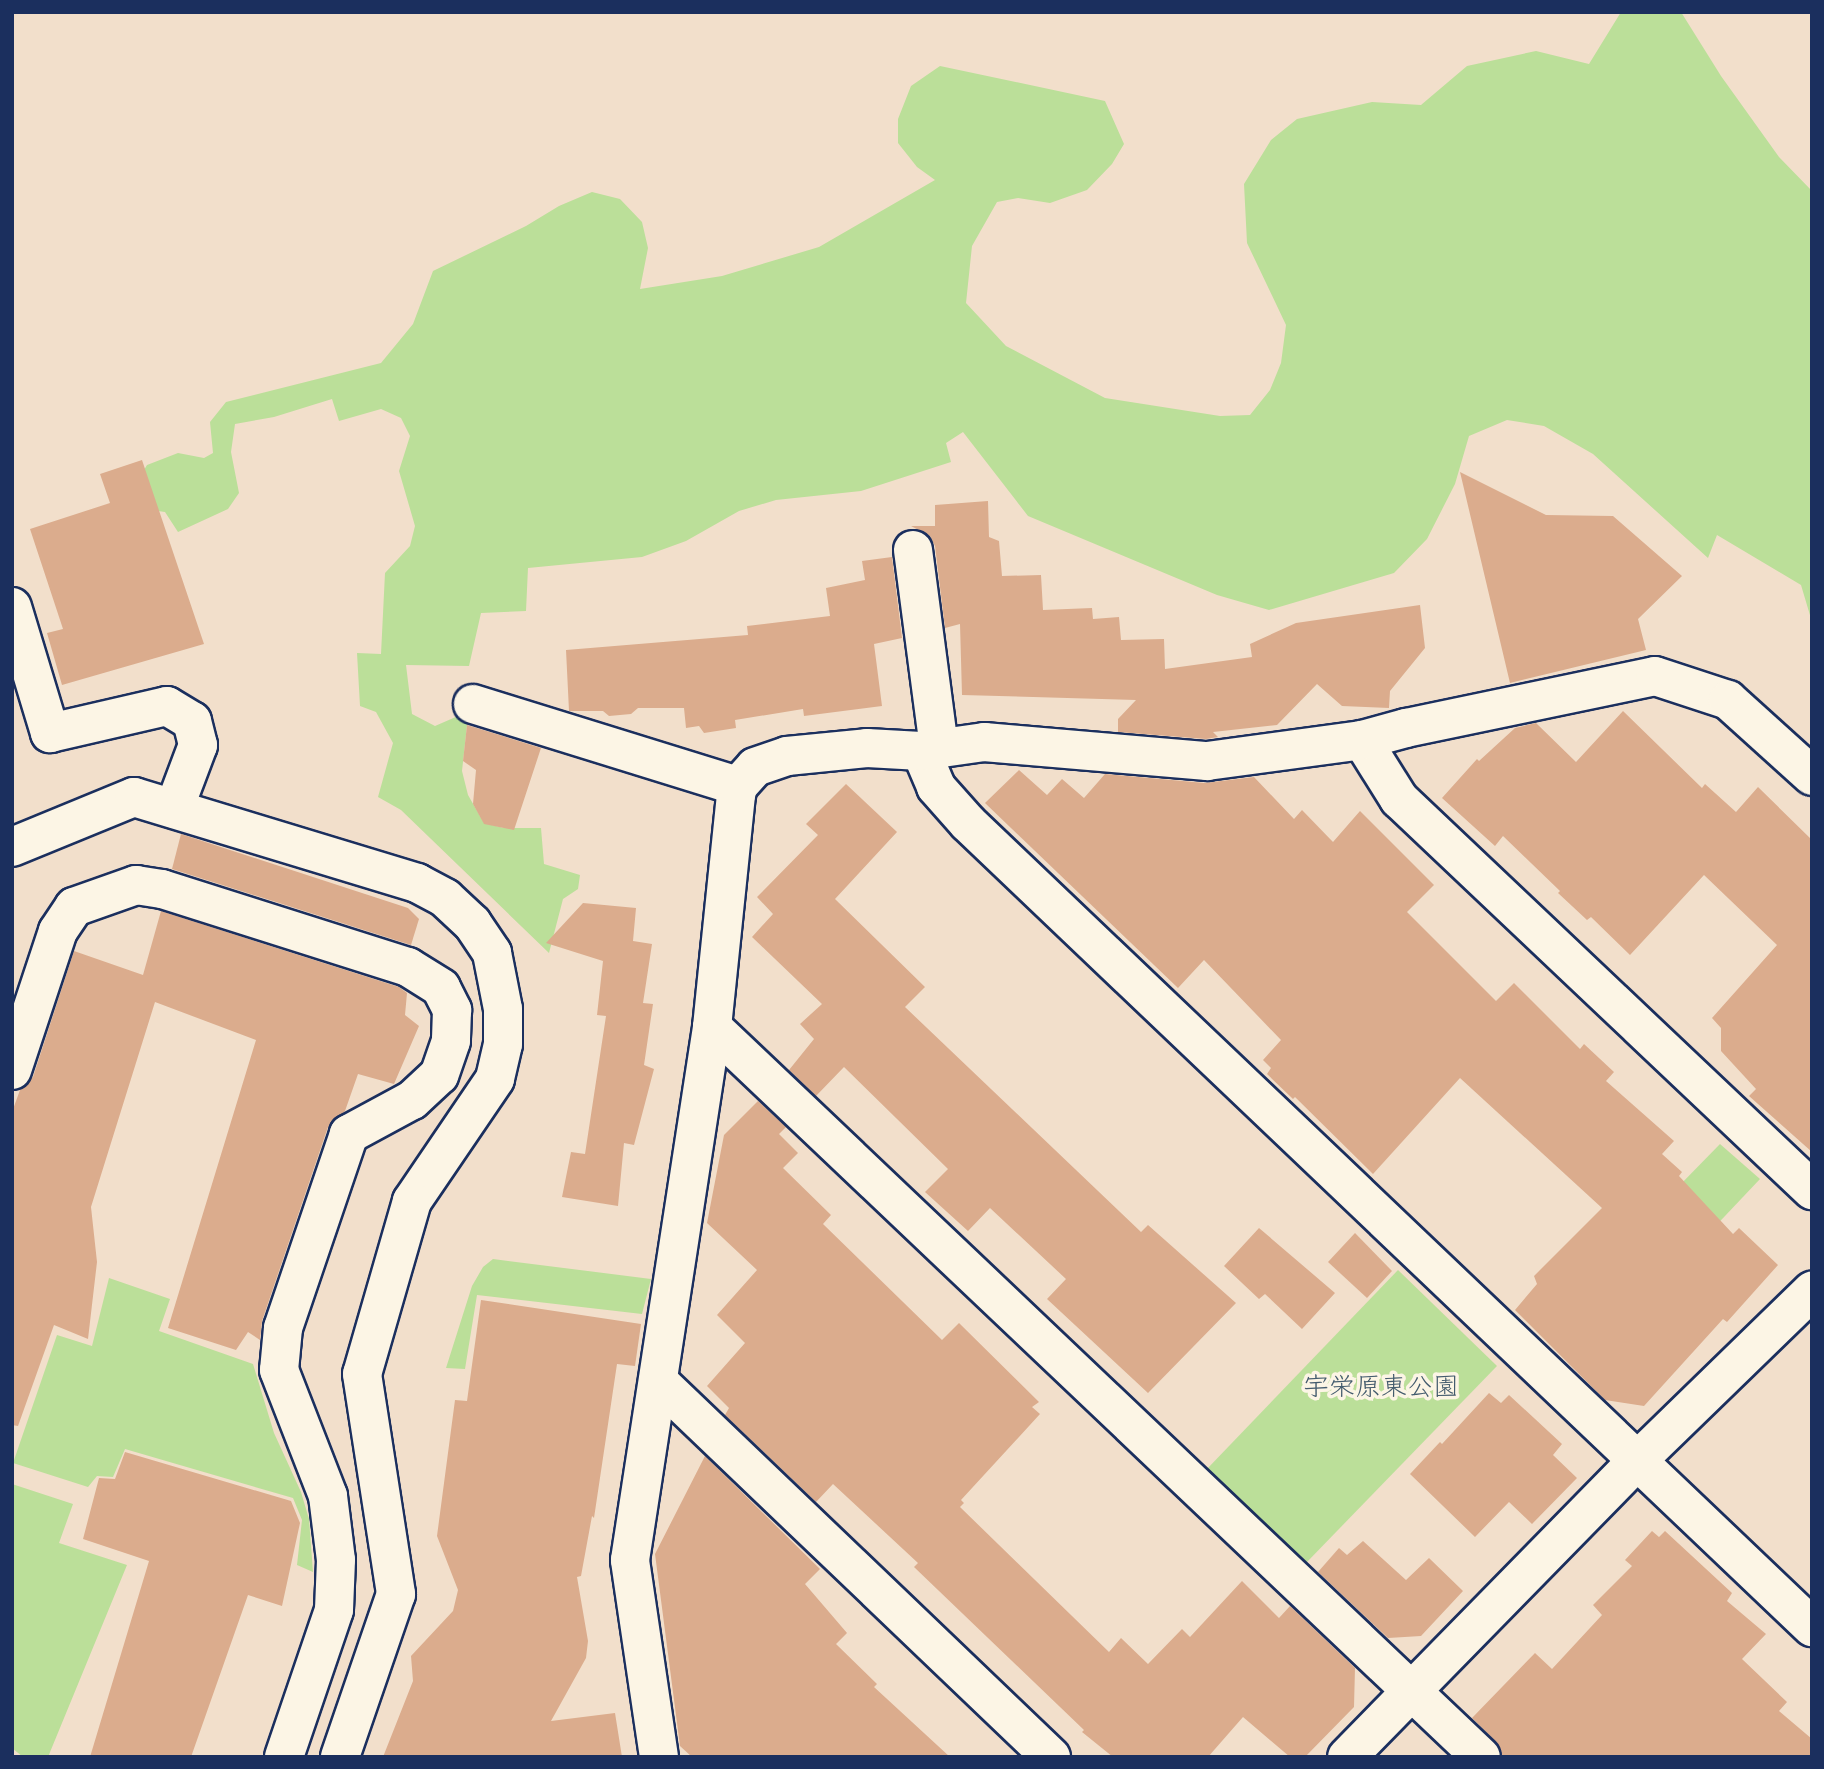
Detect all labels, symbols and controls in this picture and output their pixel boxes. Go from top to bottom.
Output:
park label: 宇栄原東公園 [1303,1371,1459,1403]

